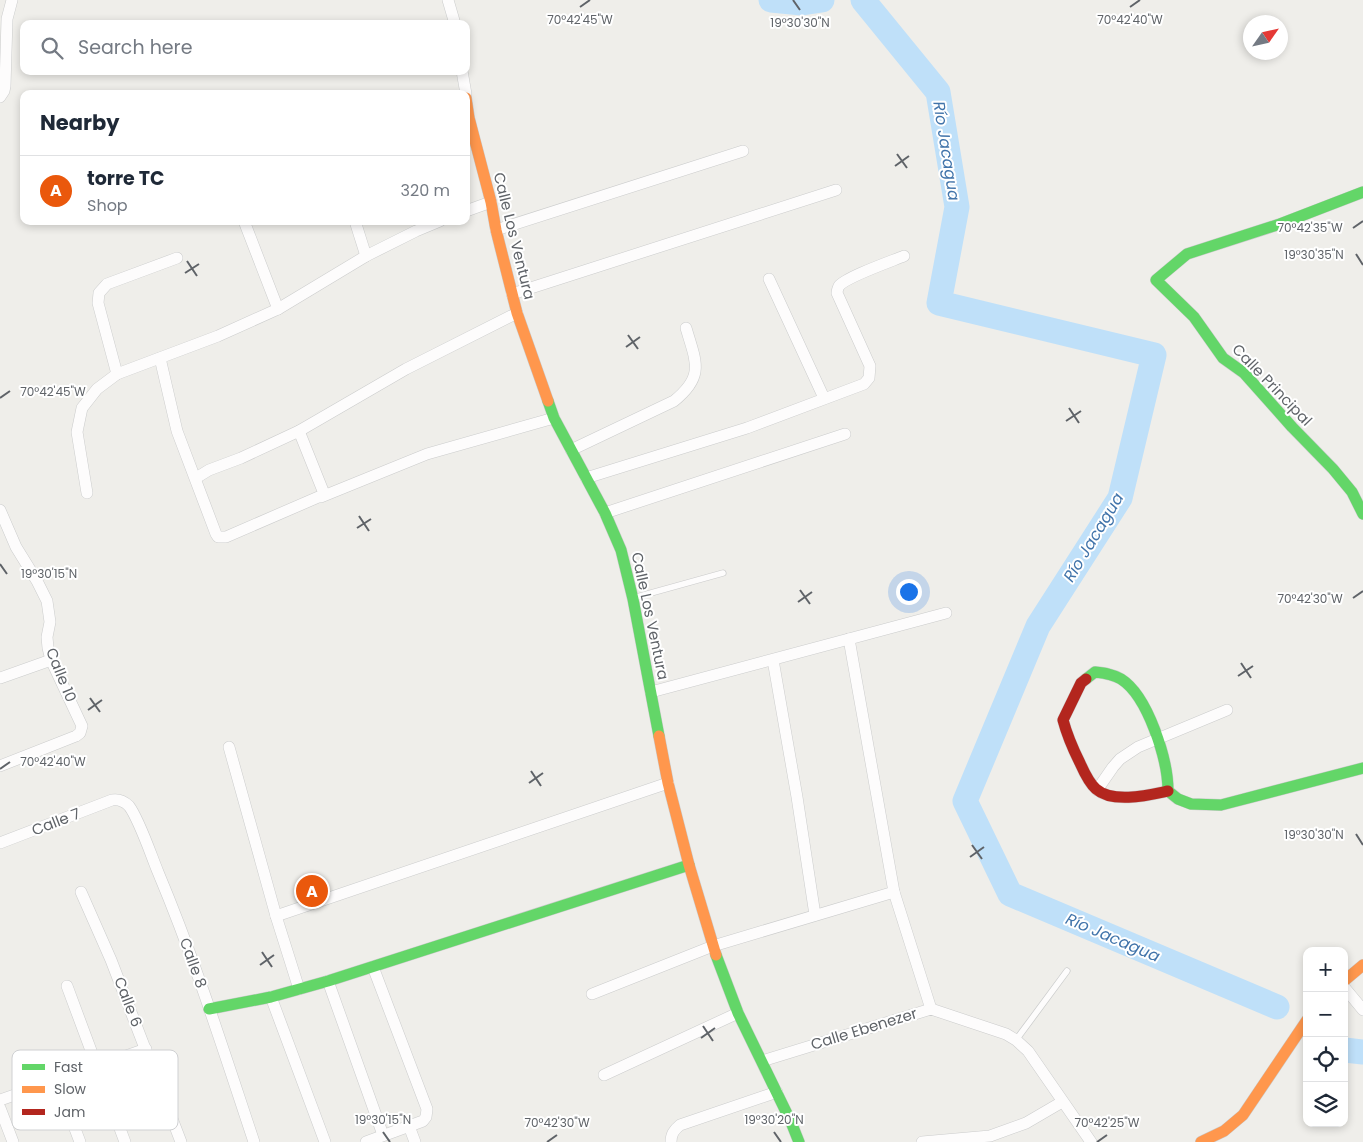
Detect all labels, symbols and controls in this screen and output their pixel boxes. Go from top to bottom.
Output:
text: 70°42'45"W [547,11,613,28]
text: 70°42'40"W [1097,11,1163,28]
text: 19°30'30"N [770,14,830,31]
north arrow [1243,15,1288,60]
search box [20,20,470,75]
icon: search [38,34,66,62]
text: Search here [78,34,192,61]
water label: Río Jacagua [927,100,966,203]
text: Nearby [40,108,120,137]
text: torre TC [87,165,165,192]
street label: Calle Los Ventura [489,170,540,302]
text: A [50,179,62,202]
text: 320 m [401,179,450,202]
text: Shop [87,194,128,217]
text: 70°42'35"W [1277,219,1343,236]
text: 19°30'35"N [1284,246,1344,263]
street label: Calle Principal [1228,339,1317,430]
text: 70°42'45"W [20,383,86,400]
water label: Río Jacagua [1058,488,1129,586]
street label: Calle Los Ventura [627,550,674,682]
text: 19°30'15"N [21,565,77,582]
your location [896,579,922,605]
text: 70°42'30"W [1277,590,1343,607]
street label: Calle 10 [41,645,82,705]
text: 70°42'40"W [20,753,86,770]
street label: Calle 7 [28,803,83,840]
text: 19°30'30"N [1284,826,1344,843]
pin: A [296,872,328,910]
water label: Río Jacagua [1062,907,1164,968]
street label: Calle 8 [175,935,212,991]
map controls [1303,947,1348,1127]
button: + [1303,947,1348,992]
street label: Calle 6 [109,974,148,1030]
button: − [1303,992,1348,1037]
street label: Calle Ebenezer [808,1002,920,1055]
button: locate [1303,1037,1348,1082]
legend [12,1050,178,1130]
text: Fast [54,1057,83,1077]
text: Slow [54,1079,87,1099]
button: layers [1303,1082,1348,1127]
text: Jam [54,1102,85,1122]
text: 19°30'15"N [355,1111,411,1128]
text: 19°30'20"N [744,1111,804,1128]
text: 70°42'30"W [524,1114,590,1131]
text: 70°42'25"W [1074,1114,1140,1131]

